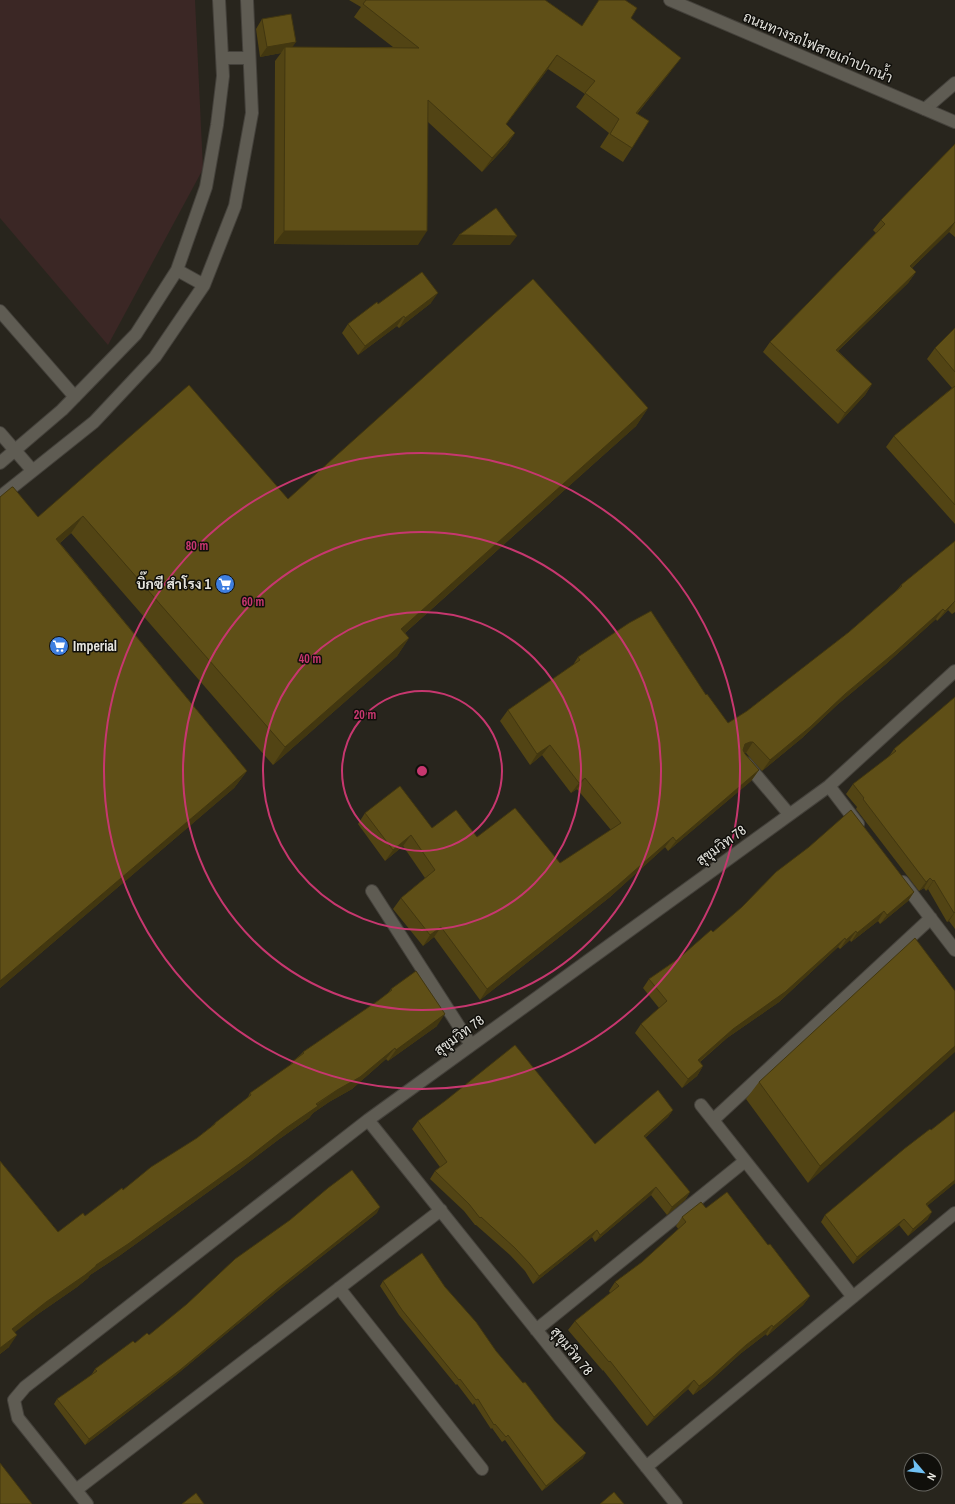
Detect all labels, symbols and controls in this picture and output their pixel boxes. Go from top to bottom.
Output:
street label: ถนนทางรถไฟสายเก่าปากน้ำ [741,5,897,87]
text: 80 m [186,538,208,554]
place label: บิ๊กซี สำโรง 1 [136,571,212,593]
supermarket icon: บิ๊กซี สำโรง 1 [214,573,236,595]
text: 60 m [242,594,264,610]
supermarket icon: Imperial [48,635,70,657]
place label: Imperial [73,637,117,655]
text: 40 m [299,651,321,667]
text: 20 m [354,707,376,723]
centre of rings [415,764,429,778]
street label: สุขุมวิท 78 [693,821,750,870]
street label: สุขุมวิท 78 [431,1011,488,1060]
street label: สุขุมวิท 78 [546,1323,597,1380]
north arrow [903,1452,943,1492]
text: N [924,1471,940,1483]

